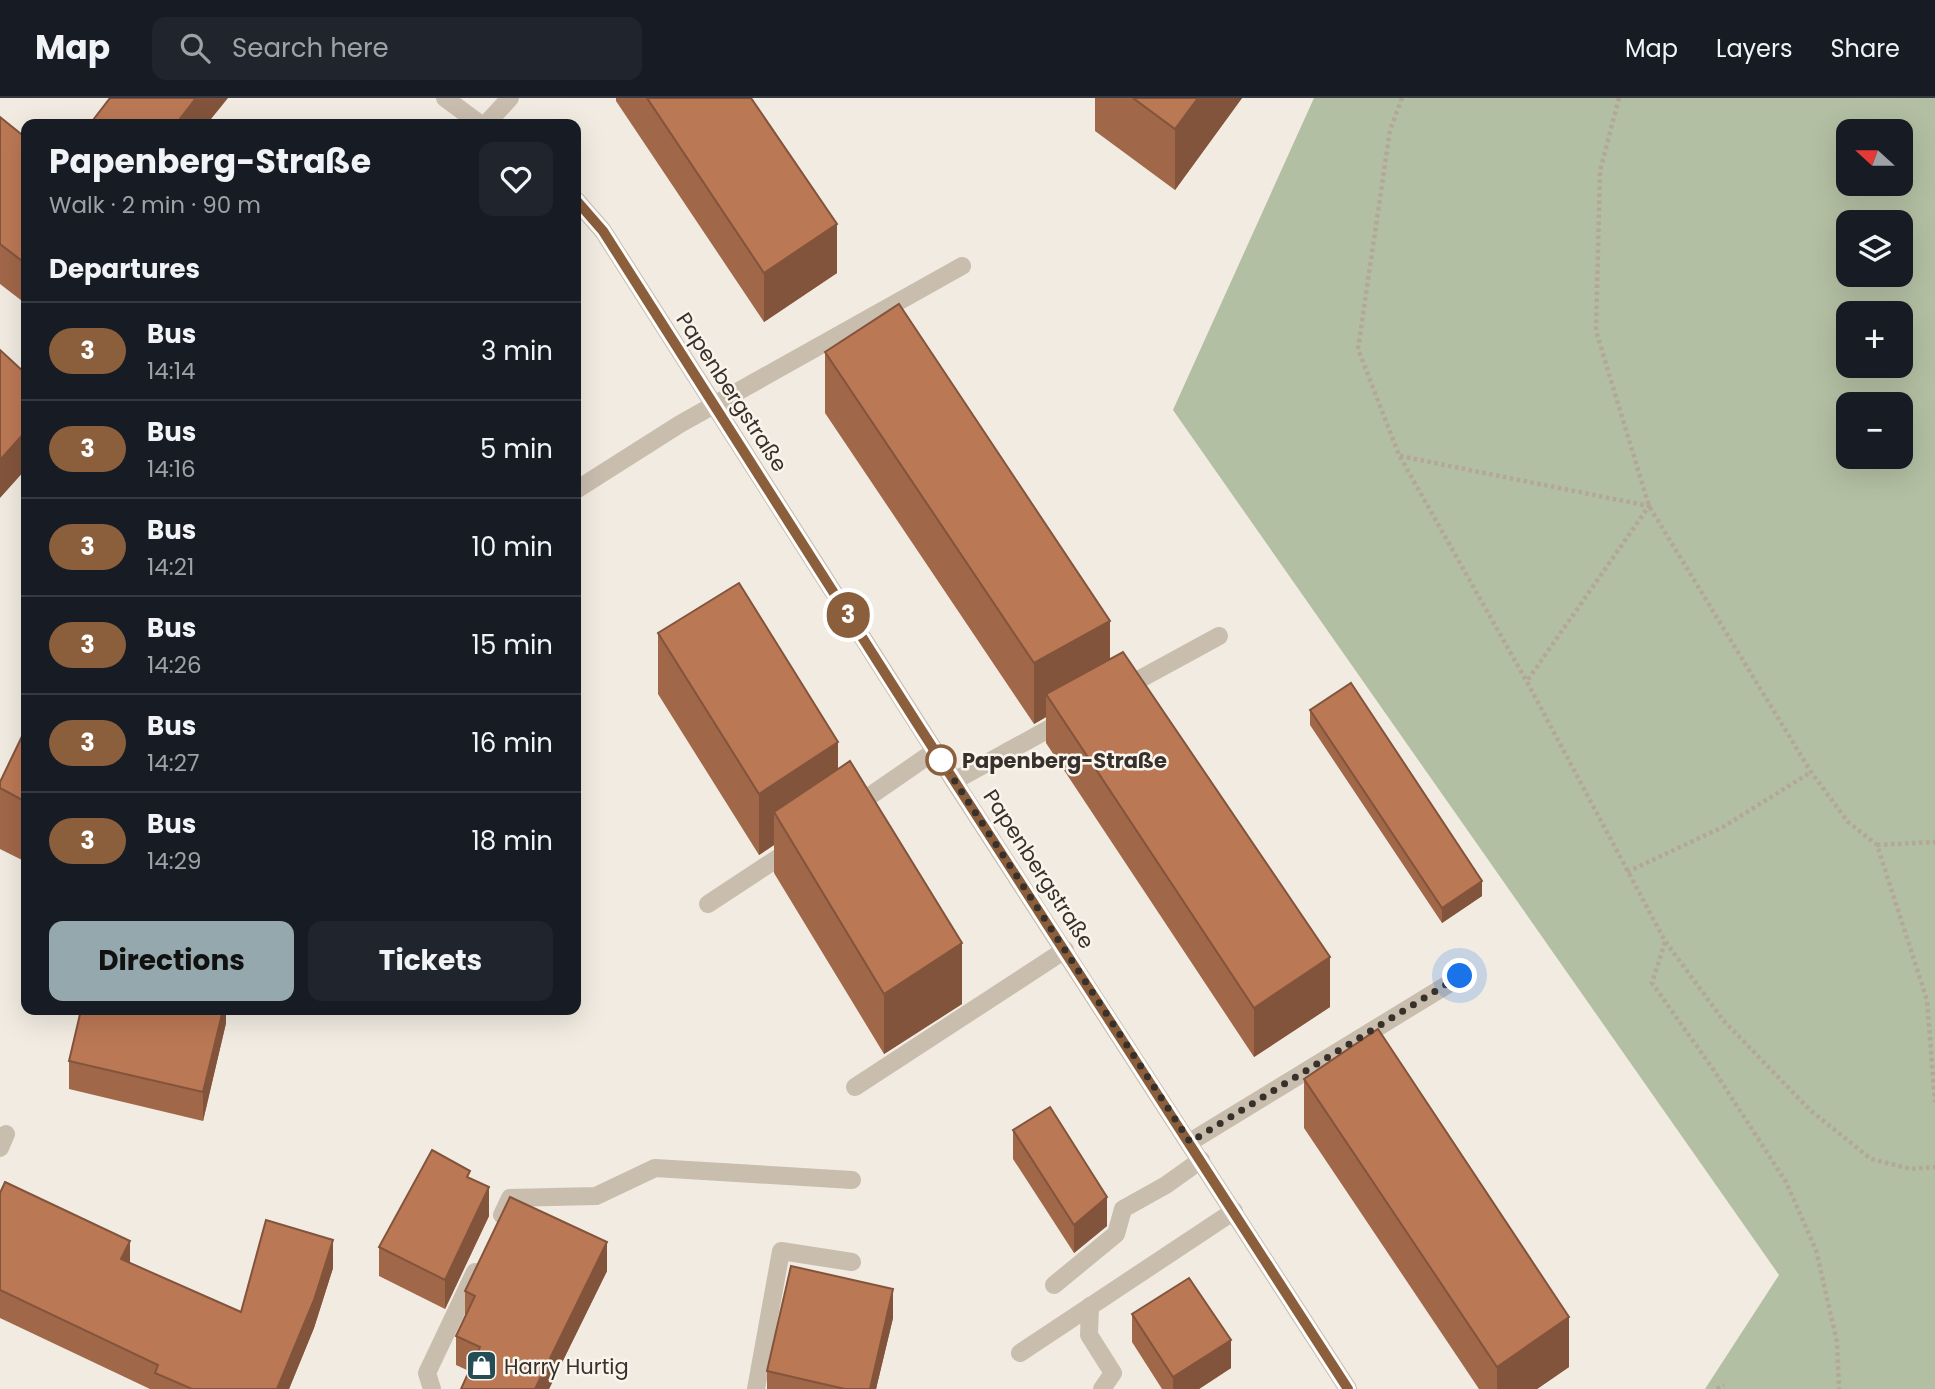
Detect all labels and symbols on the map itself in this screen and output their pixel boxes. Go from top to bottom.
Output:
north arrow [1836,119,1913,196]
street label: Papenbergstraße [670,307,794,477]
line badge: 3 [825,592,871,638]
marker: Papenberg-Straße [926,745,956,775]
place label: Papenberg-Straße [962,746,1167,775]
street label: Papenbergstraße [977,784,1101,954]
your location [1442,958,1477,993]
shop icon: Harry Hurtig [464,1349,498,1383]
place label: Harry Hurtig [504,1352,629,1381]

